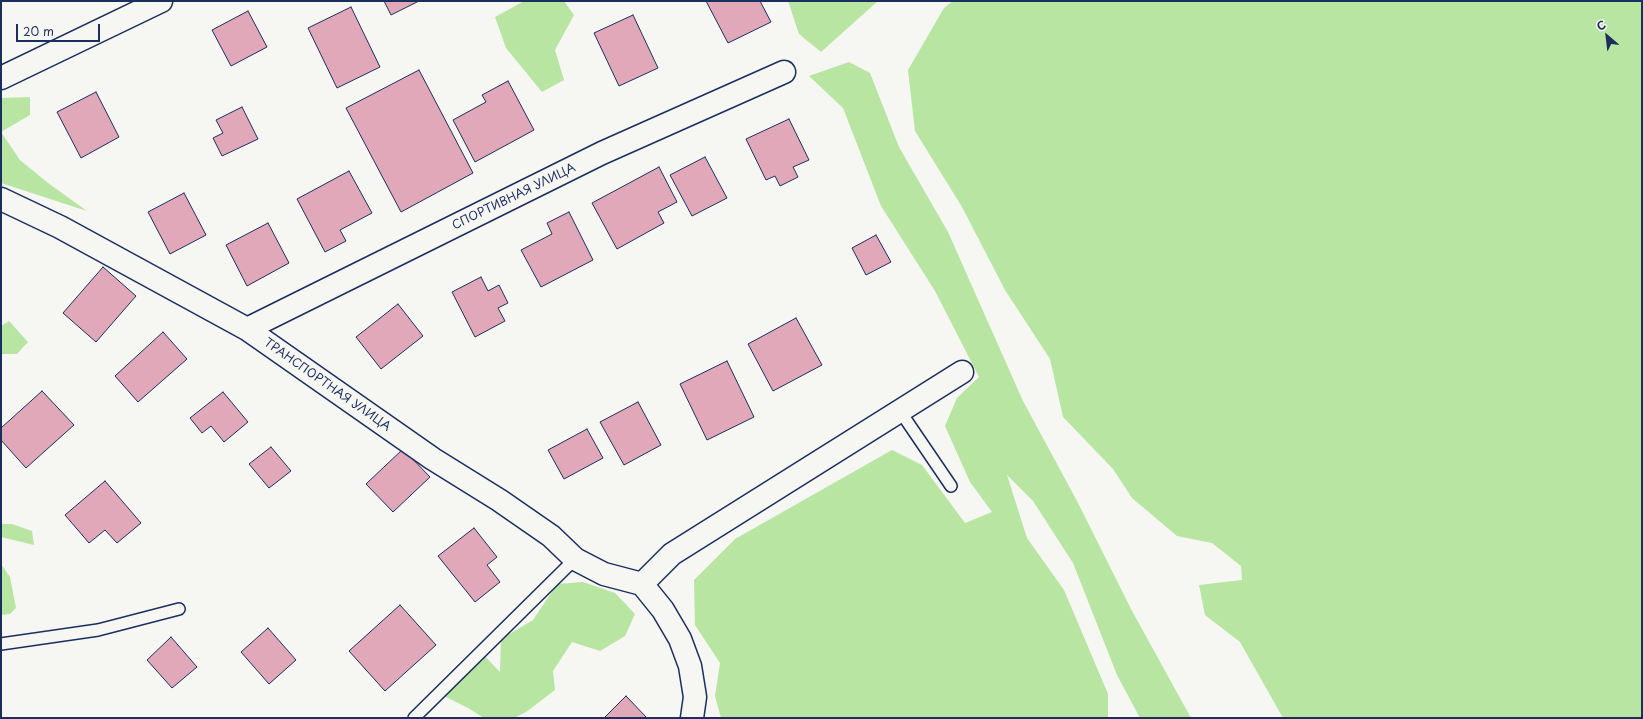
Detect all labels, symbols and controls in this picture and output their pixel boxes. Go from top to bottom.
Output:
scale bar [18,16,102,42]
north arrow [1587,16,1627,56]
text: С [1593,16,1609,34]
text: 20 m [23,22,54,40]
street label: СПОРТИВНАЯ УЛИЦА [450,161,578,233]
street label: ТРАНСПОРТНАЯ УЛИЦА [261,336,393,434]

